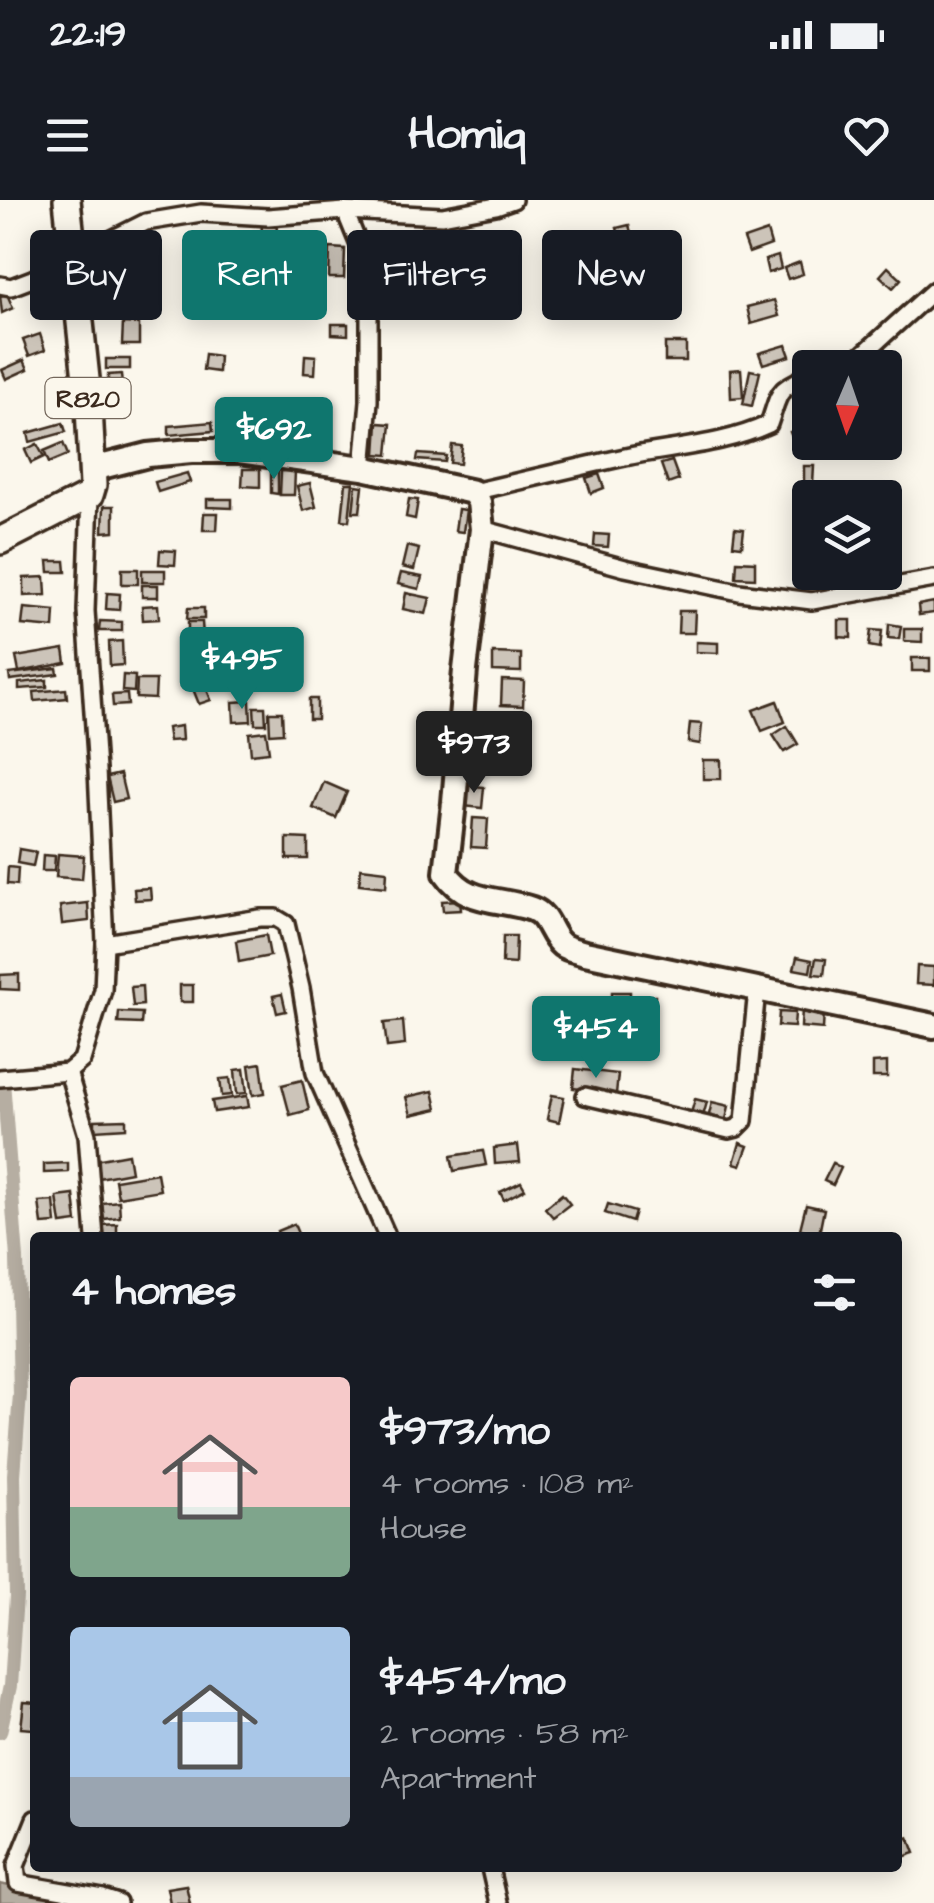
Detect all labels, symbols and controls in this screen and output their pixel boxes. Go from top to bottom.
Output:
text: 22:19 [50,9,126,61]
text: Homiq [408,104,526,166]
icon: menu [40,108,95,163]
icon: heart [839,108,894,163]
chip: Buy [30,230,162,320]
chip: Rent [182,230,327,320]
chip: Filters [347,230,522,320]
chip: New [542,230,682,320]
north arrow [792,350,902,460]
map controls [792,350,902,590]
road number: R820 [46,378,130,418]
pin: $692 [215,397,333,482]
text: $692 [237,407,311,452]
button: layers [792,480,902,590]
pin: $495 [183,627,301,712]
text: $495 [202,637,282,682]
pin: $973 [415,711,533,796]
text: $973 [438,721,510,766]
pin: $454 [537,996,655,1081]
text: $454 [554,1006,638,1051]
text: 4 homes [70,1263,236,1321]
icon: filters [807,1265,862,1320]
text: $973/mo [380,1403,550,1461]
icon: home [150,1417,270,1537]
text: 4 rooms · 108 m² [380,1461,634,1506]
text: House [380,1506,467,1551]
text: $454/mo [380,1653,566,1711]
icon: home [150,1667,270,1787]
text: 2 rooms · 58 m² [380,1711,629,1756]
text: Apartment [380,1756,536,1801]

